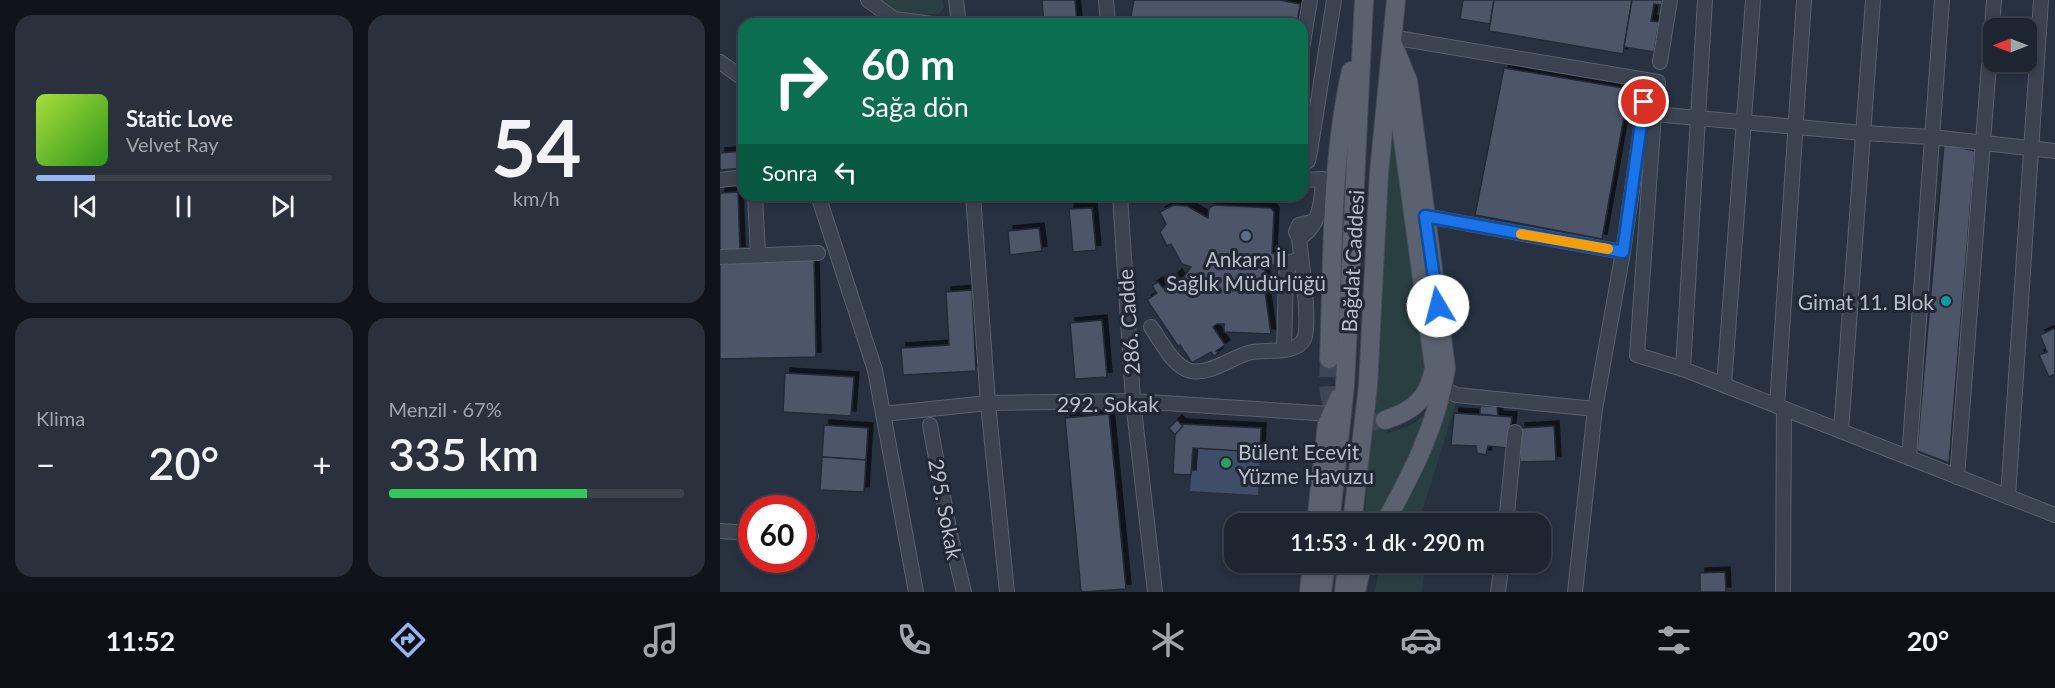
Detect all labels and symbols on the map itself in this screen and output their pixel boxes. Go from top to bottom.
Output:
north arrow [1983,18,2037,72]
pin [1618,76,1669,127]
street label: Bağdat Caddesi [1336,189,1368,333]
marker: Ankara İl Sağlık Müdürlüğü [1239,229,1253,243]
place label: Ankara İl Sağlık Müdürlüğü [1166,246,1326,295]
street label: 286. Cadde [1112,268,1144,376]
position arrow [1406,274,1470,338]
place label: Gimat 11. Blok [1798,289,1934,314]
marker: Gimat 11. Blok [1939,294,1953,308]
street label: 292. Sokak [1057,391,1159,416]
place label: Bülent Ecevit Yüzme Havuzu [1238,439,1374,488]
marker: Bülent Ecevit Yüzme Havuzu [1219,456,1233,470]
street label: 295. Sokak [924,457,968,562]
speed limit sign: 60 [738,495,816,573]

